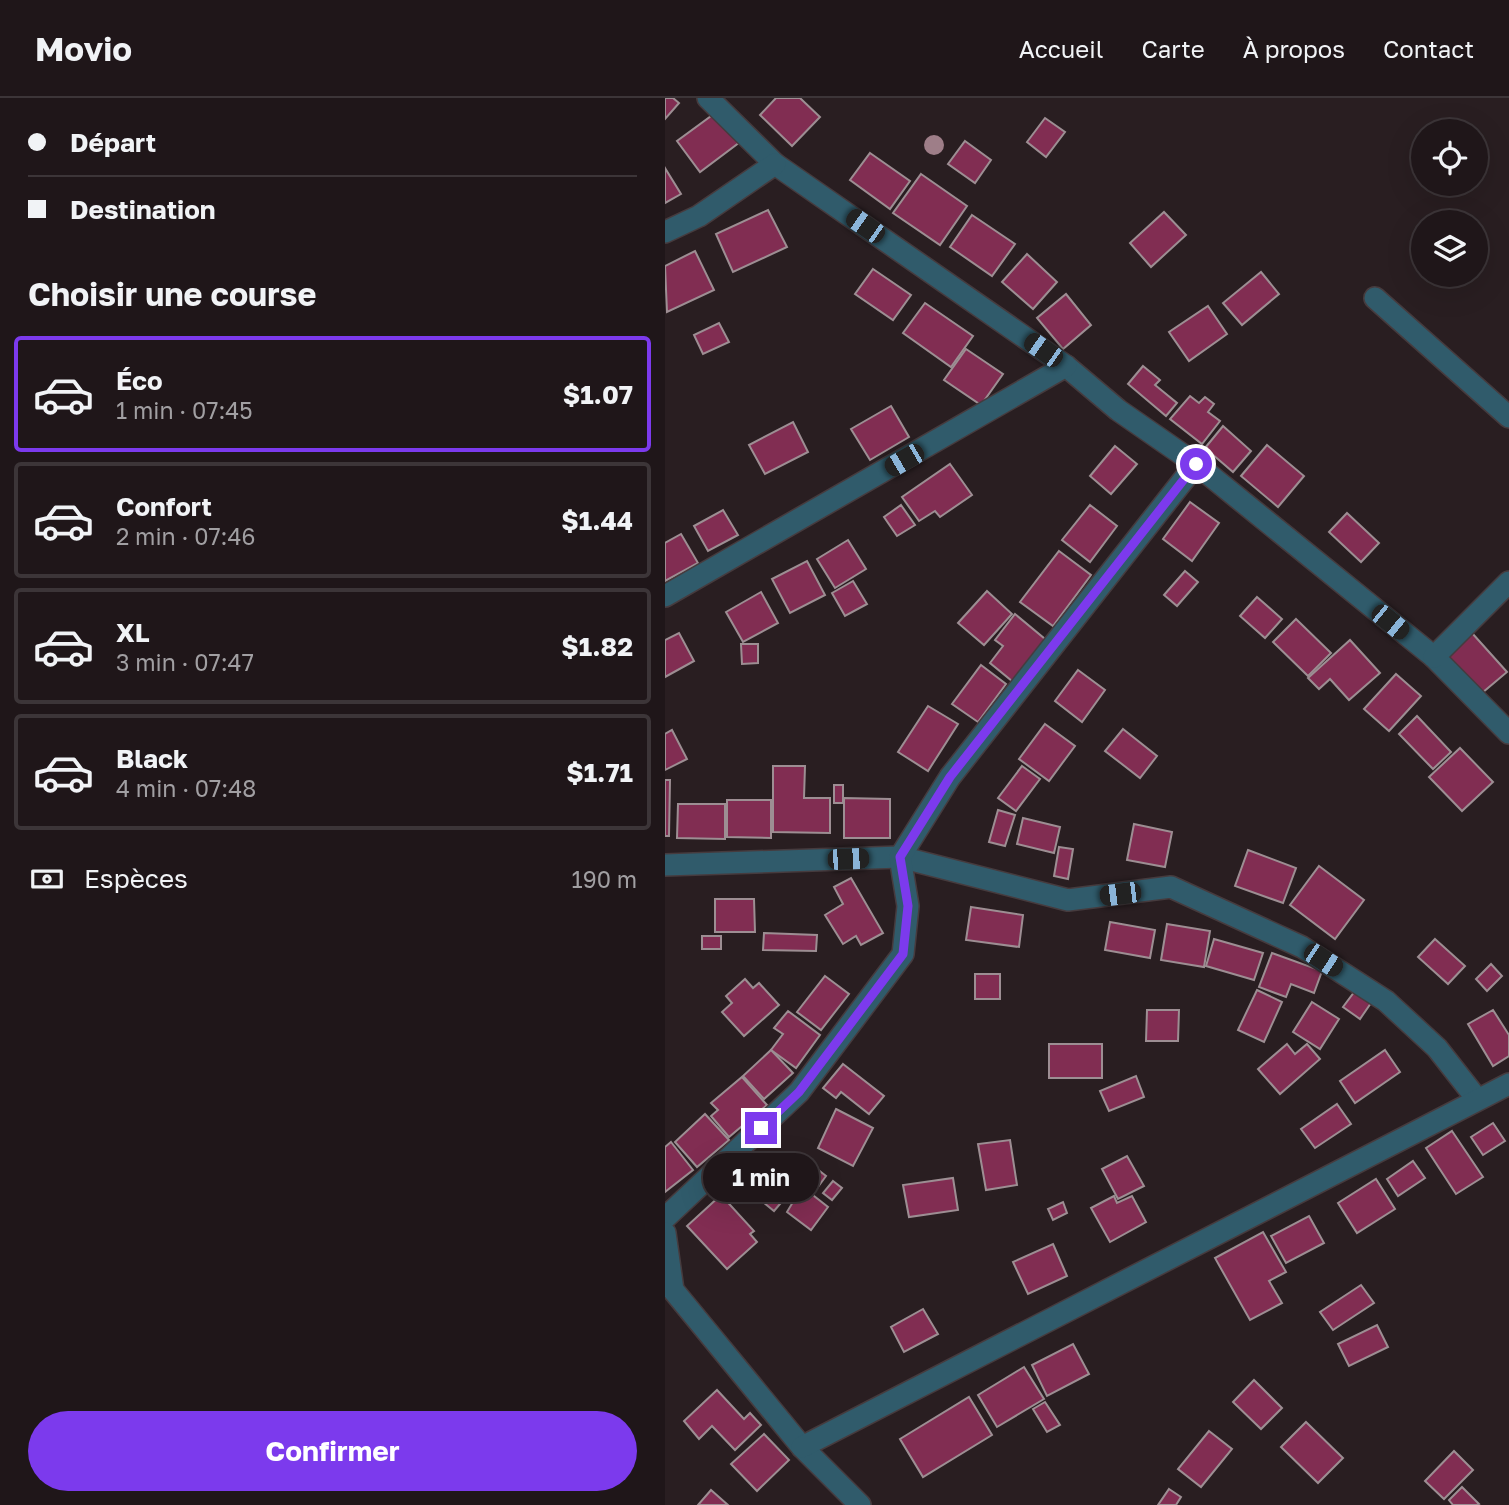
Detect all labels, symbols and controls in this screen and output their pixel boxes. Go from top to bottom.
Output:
text: Movio [35,29,132,68]
text: Accueil [1019,34,1103,63]
text: Carte [1141,34,1205,63]
text: À propos [1243,34,1345,63]
text: Contact [1383,34,1474,63]
map controls [1411,119,1488,287]
button: locate [1411,119,1488,196]
text: Départ [70,127,156,158]
text: Destination [70,194,216,225]
car [842,205,889,247]
button: layers [1411,210,1488,287]
text: Choisir une course [28,275,316,313]
car [1020,329,1067,371]
icon: car [32,363,95,426]
text: Éco [116,365,163,396]
text: $1.07 [563,379,633,410]
text: 1 min · 07:45 [116,396,253,424]
car [881,440,928,480]
route start [1180,448,1212,480]
icon: car [32,489,95,552]
text: Confort [116,491,212,522]
text: $1.44 [561,505,633,536]
text: 2 min · 07:46 [116,522,255,550]
car [1368,601,1413,643]
icon: car [32,615,95,678]
text: XL [116,617,150,648]
text: $1.82 [561,631,633,662]
text: 3 min · 07:47 [116,648,254,676]
icon: car [32,741,95,804]
text: Black [116,743,188,774]
text: $1.71 [566,757,633,788]
text: 4 min · 07:48 [116,774,256,802]
car [827,848,870,870]
icon: cash [28,860,66,898]
text: Espèces [84,863,188,894]
text: 190 m [572,865,637,893]
car [1098,881,1143,907]
car [1300,940,1347,980]
route end [745,1112,777,1144]
callout: 1 min [703,1152,819,1202]
text: 1 min [732,1163,790,1191]
button: Confirmer [28,1411,637,1491]

